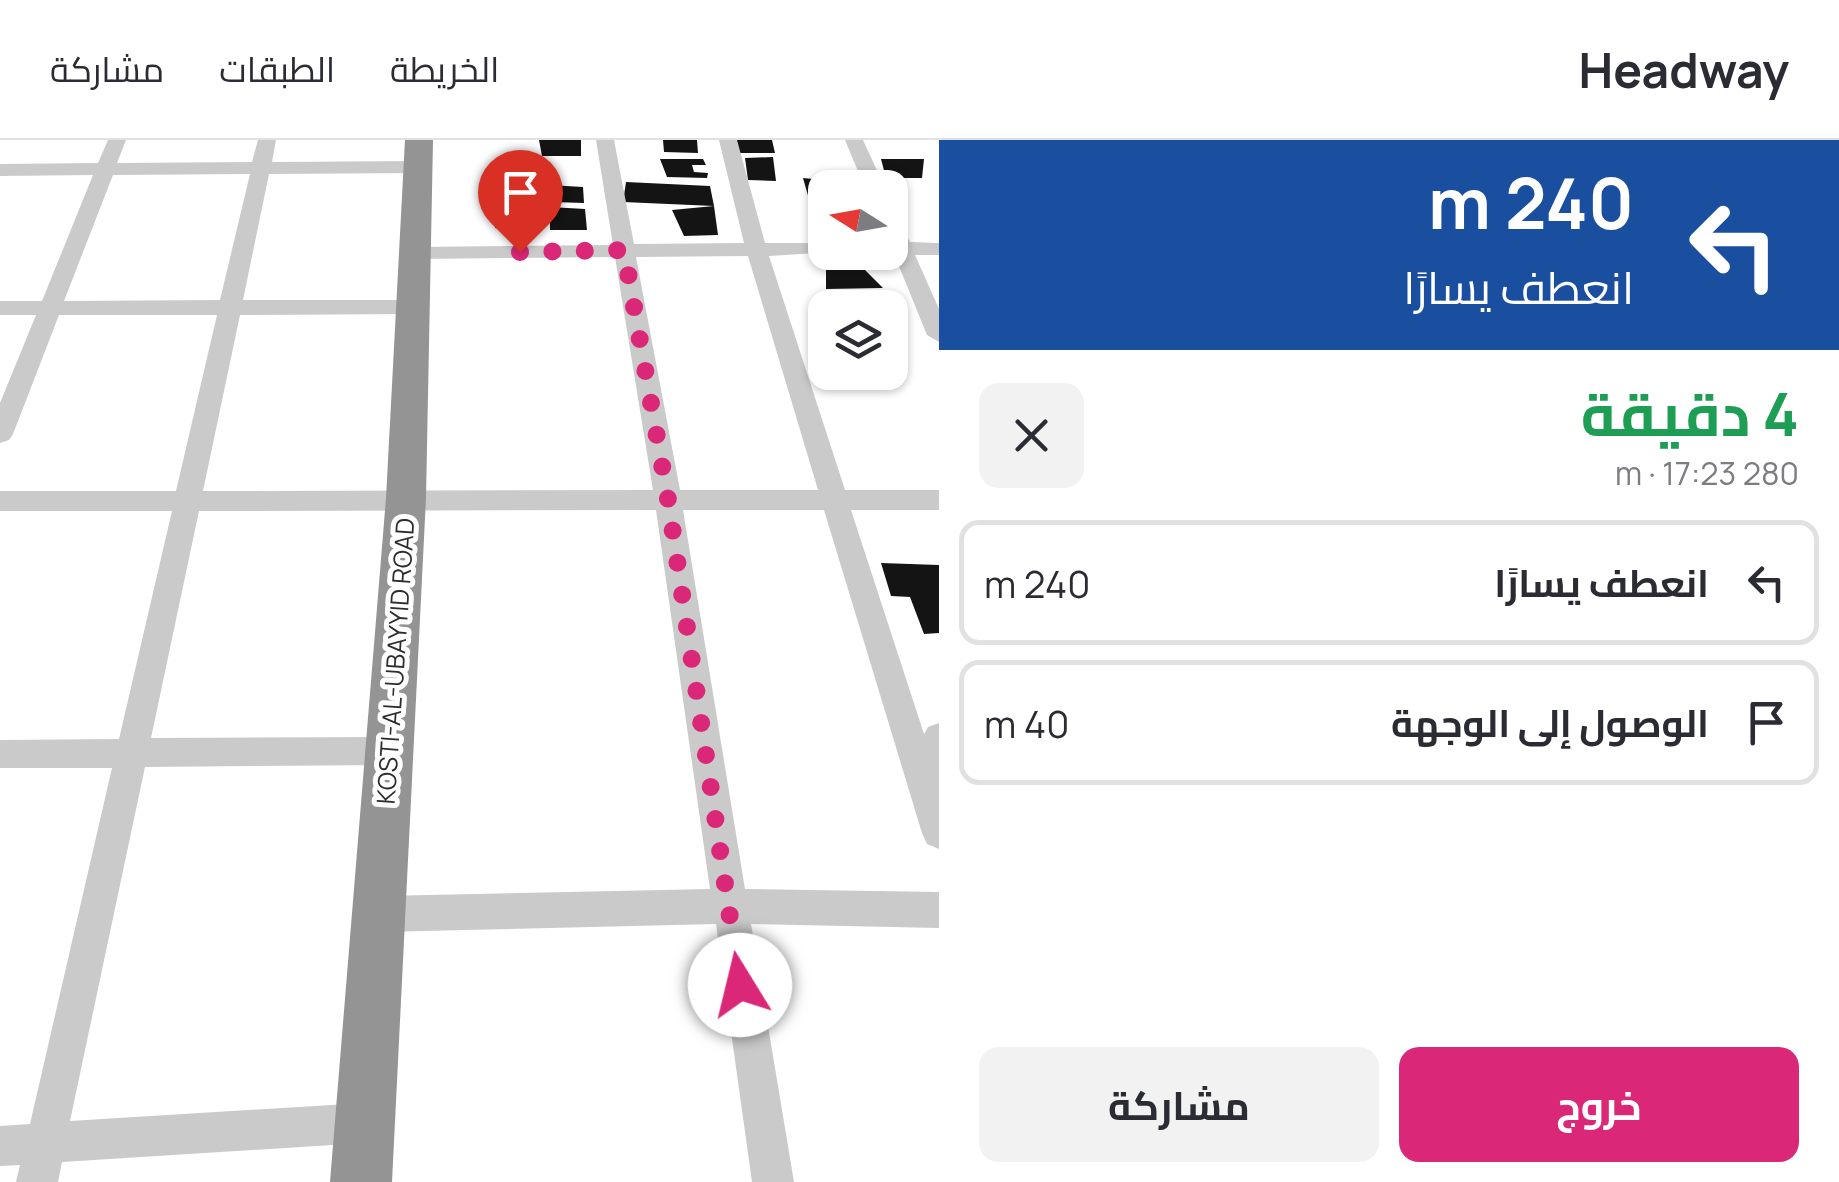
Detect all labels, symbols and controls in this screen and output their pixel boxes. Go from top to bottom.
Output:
text: Headway [1579,37,1789,102]
text: مشاركة [50,45,164,93]
text: الطبقات [219,45,335,93]
text: الخريطة [390,45,499,93]
pin [478,150,563,253]
text: 240 m [1428,154,1634,250]
icon: arrive [493,165,548,220]
north arrow [808,170,908,270]
map controls [808,170,908,390]
icon: left [1669,180,1799,310]
text: انعطف يسارًا [1403,256,1634,318]
button: layers [808,290,908,390]
text: 4 دقيقة [1581,372,1799,454]
button: close [979,383,1084,488]
text: 280 m · 17:23 [1615,451,1799,495]
street label: KOSTI-AL-UBAYYID ROAD [368,517,422,805]
icon: left [1739,555,1794,610]
text: انعطف يسارًا [1494,556,1709,608]
text: 240 m [984,557,1090,609]
icon: arrive [1739,695,1794,750]
text: الوصول إلى الوجهة [1391,696,1709,748]
text: 40 m [984,697,1069,749]
position arrow [688,933,792,1037]
button: مشاركة [979,1047,1379,1162]
button: خروج [1399,1047,1799,1162]

